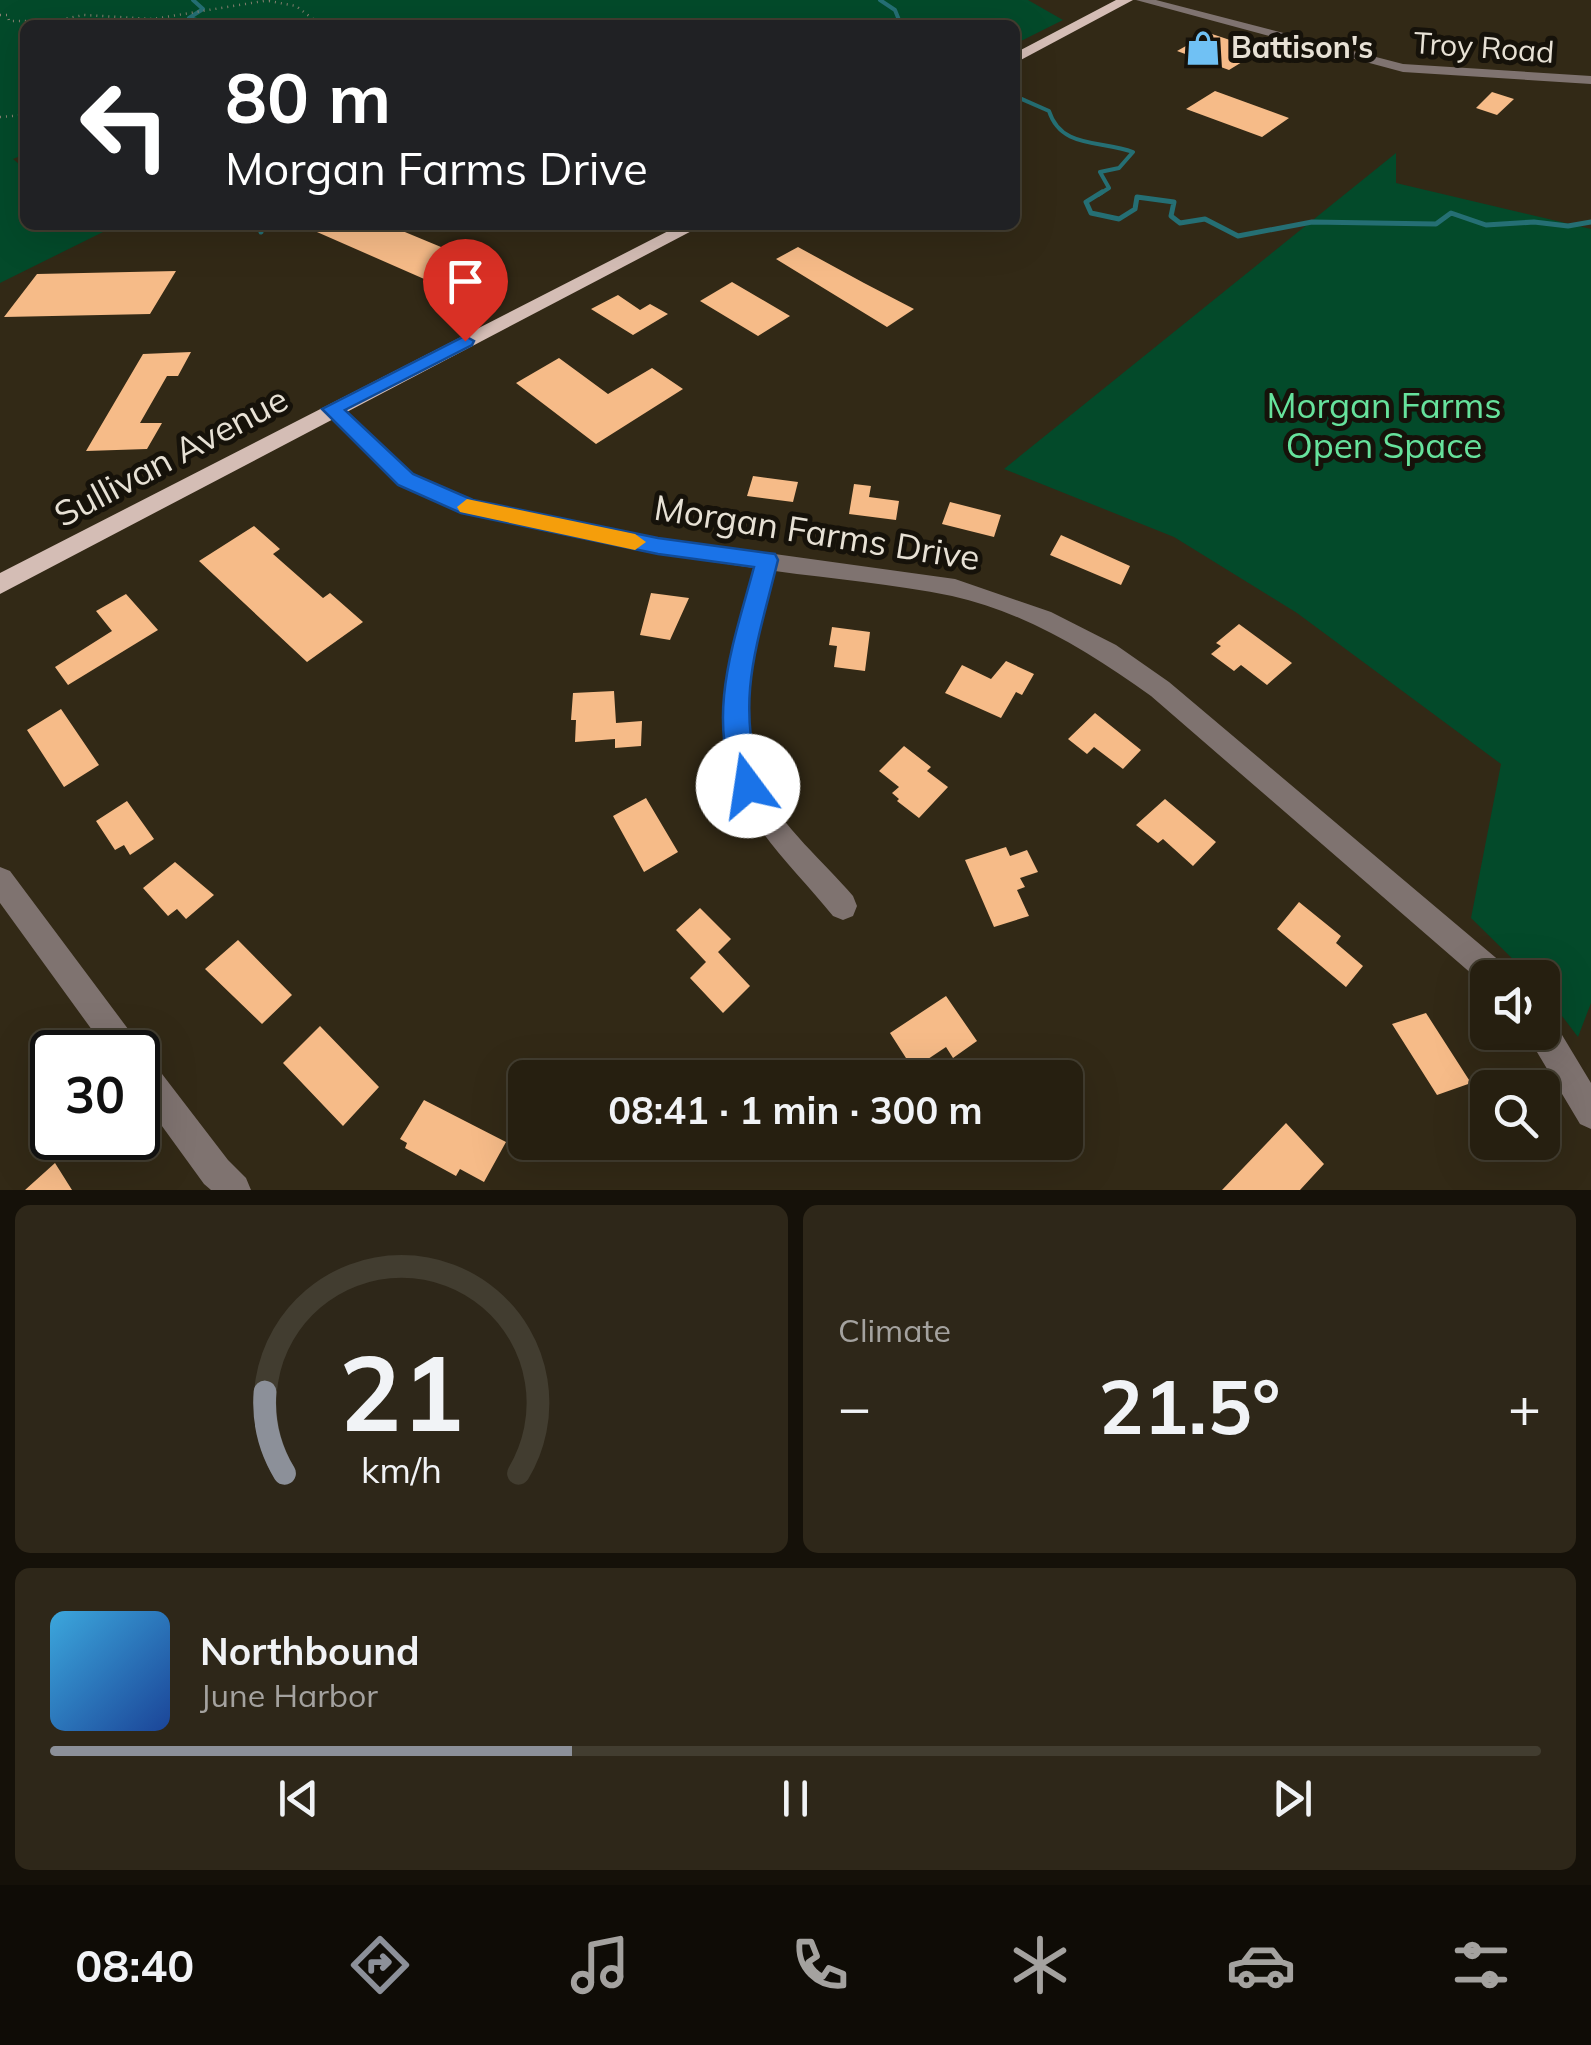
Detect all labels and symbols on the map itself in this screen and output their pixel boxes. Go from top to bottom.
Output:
street label: Troy Road [1413,23,1556,71]
place label: Battison's [1231,28,1373,66]
shop icon: Battison's [1184,29,1222,67]
pin [423,239,508,342]
street label: Sullivan Avenue [46,376,295,536]
park label: Morgan Farms Open Space [1266,383,1502,467]
street label: Morgan Farms Drive [651,485,983,579]
position arrow [696,734,800,838]
speed limit sign: 30 [30,1030,160,1160]

